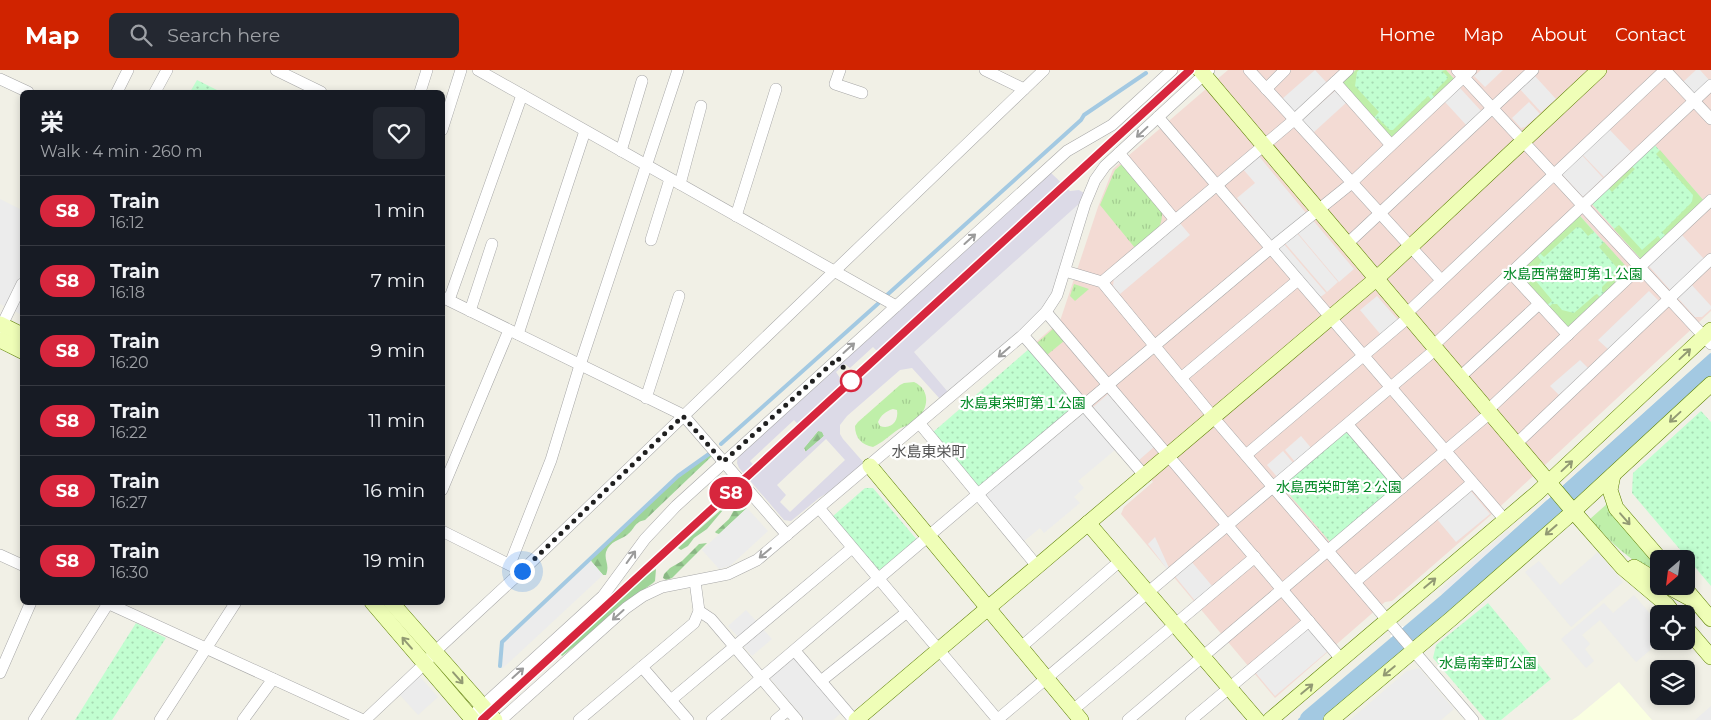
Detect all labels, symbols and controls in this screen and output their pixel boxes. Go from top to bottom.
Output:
search box [109,13,459,58]
text: Map [25,21,79,50]
icon: search [127,21,155,49]
text: Search here [167,24,280,47]
text: Home [1379,24,1435,46]
text: Map [1463,24,1503,46]
text: About [1531,24,1587,46]
text: Contact [1615,24,1686,46]
button: heart [373,107,425,159]
text: 栄 [40,108,64,137]
one-way arrow [1136,126,1149,137]
text: Walk · 4 min · 260 m [40,142,202,161]
text: Train [110,190,160,213]
text: 1 min [375,199,425,222]
text: S8 [56,200,79,222]
text: 16:12 [110,213,144,232]
one-way arrow [963,233,976,245]
text: Train [110,260,160,283]
park label: 水島西常盤町第１公園 [1503,265,1643,283]
text: 7 min [371,269,425,292]
text: S8 [56,270,79,292]
text: 16:18 [110,283,145,302]
text: Train [110,330,160,353]
text: 9 min [370,339,425,362]
text: S8 [56,340,79,362]
one-way arrow [843,342,856,354]
one-way arrow [997,346,1010,357]
one-way arrow [1679,348,1692,360]
text: 16:20 [110,353,149,372]
unlabelled marker [840,370,862,392]
park label: 水島東栄町第１公園 [960,394,1086,412]
text: Train [110,400,160,423]
text: 11 min [368,409,425,432]
text: S8 [56,410,79,432]
one-way arrow [1669,411,1682,423]
text: 16:22 [110,423,147,442]
district label: 水島東栄町 [891,442,967,461]
one-way arrow [1561,460,1573,472]
text: Train [110,470,160,493]
line badge: S8 [708,477,754,509]
park label: 水島西栄町第２公園 [1276,478,1402,496]
text: 16 min [363,479,425,502]
text: S8 [56,480,79,502]
text: S8 [719,482,743,504]
text: 16:27 [110,493,147,512]
one-way arrow [1619,512,1631,525]
one-way arrow [1545,525,1558,536]
text: Train [110,540,160,563]
one-way arrow [759,547,772,558]
text: 19 min [363,549,425,572]
text: S8 [56,550,79,572]
north arrow [1650,550,1695,595]
map controls [1650,550,1695,705]
one-way arrow [626,551,637,564]
your location [510,559,535,584]
text: 16:30 [110,563,149,582]
one-way arrow [1424,577,1437,589]
button: locate [1650,605,1695,650]
one-way arrow [612,609,625,621]
one-way arrow [401,636,413,649]
park label: 水島南幸町公園 [1439,654,1537,672]
button: layers [1650,660,1695,705]
one-way arrow [1382,666,1395,677]
one-way arrow [512,667,525,679]
one-way arrow [453,672,464,685]
one-way arrow [1300,683,1313,694]

